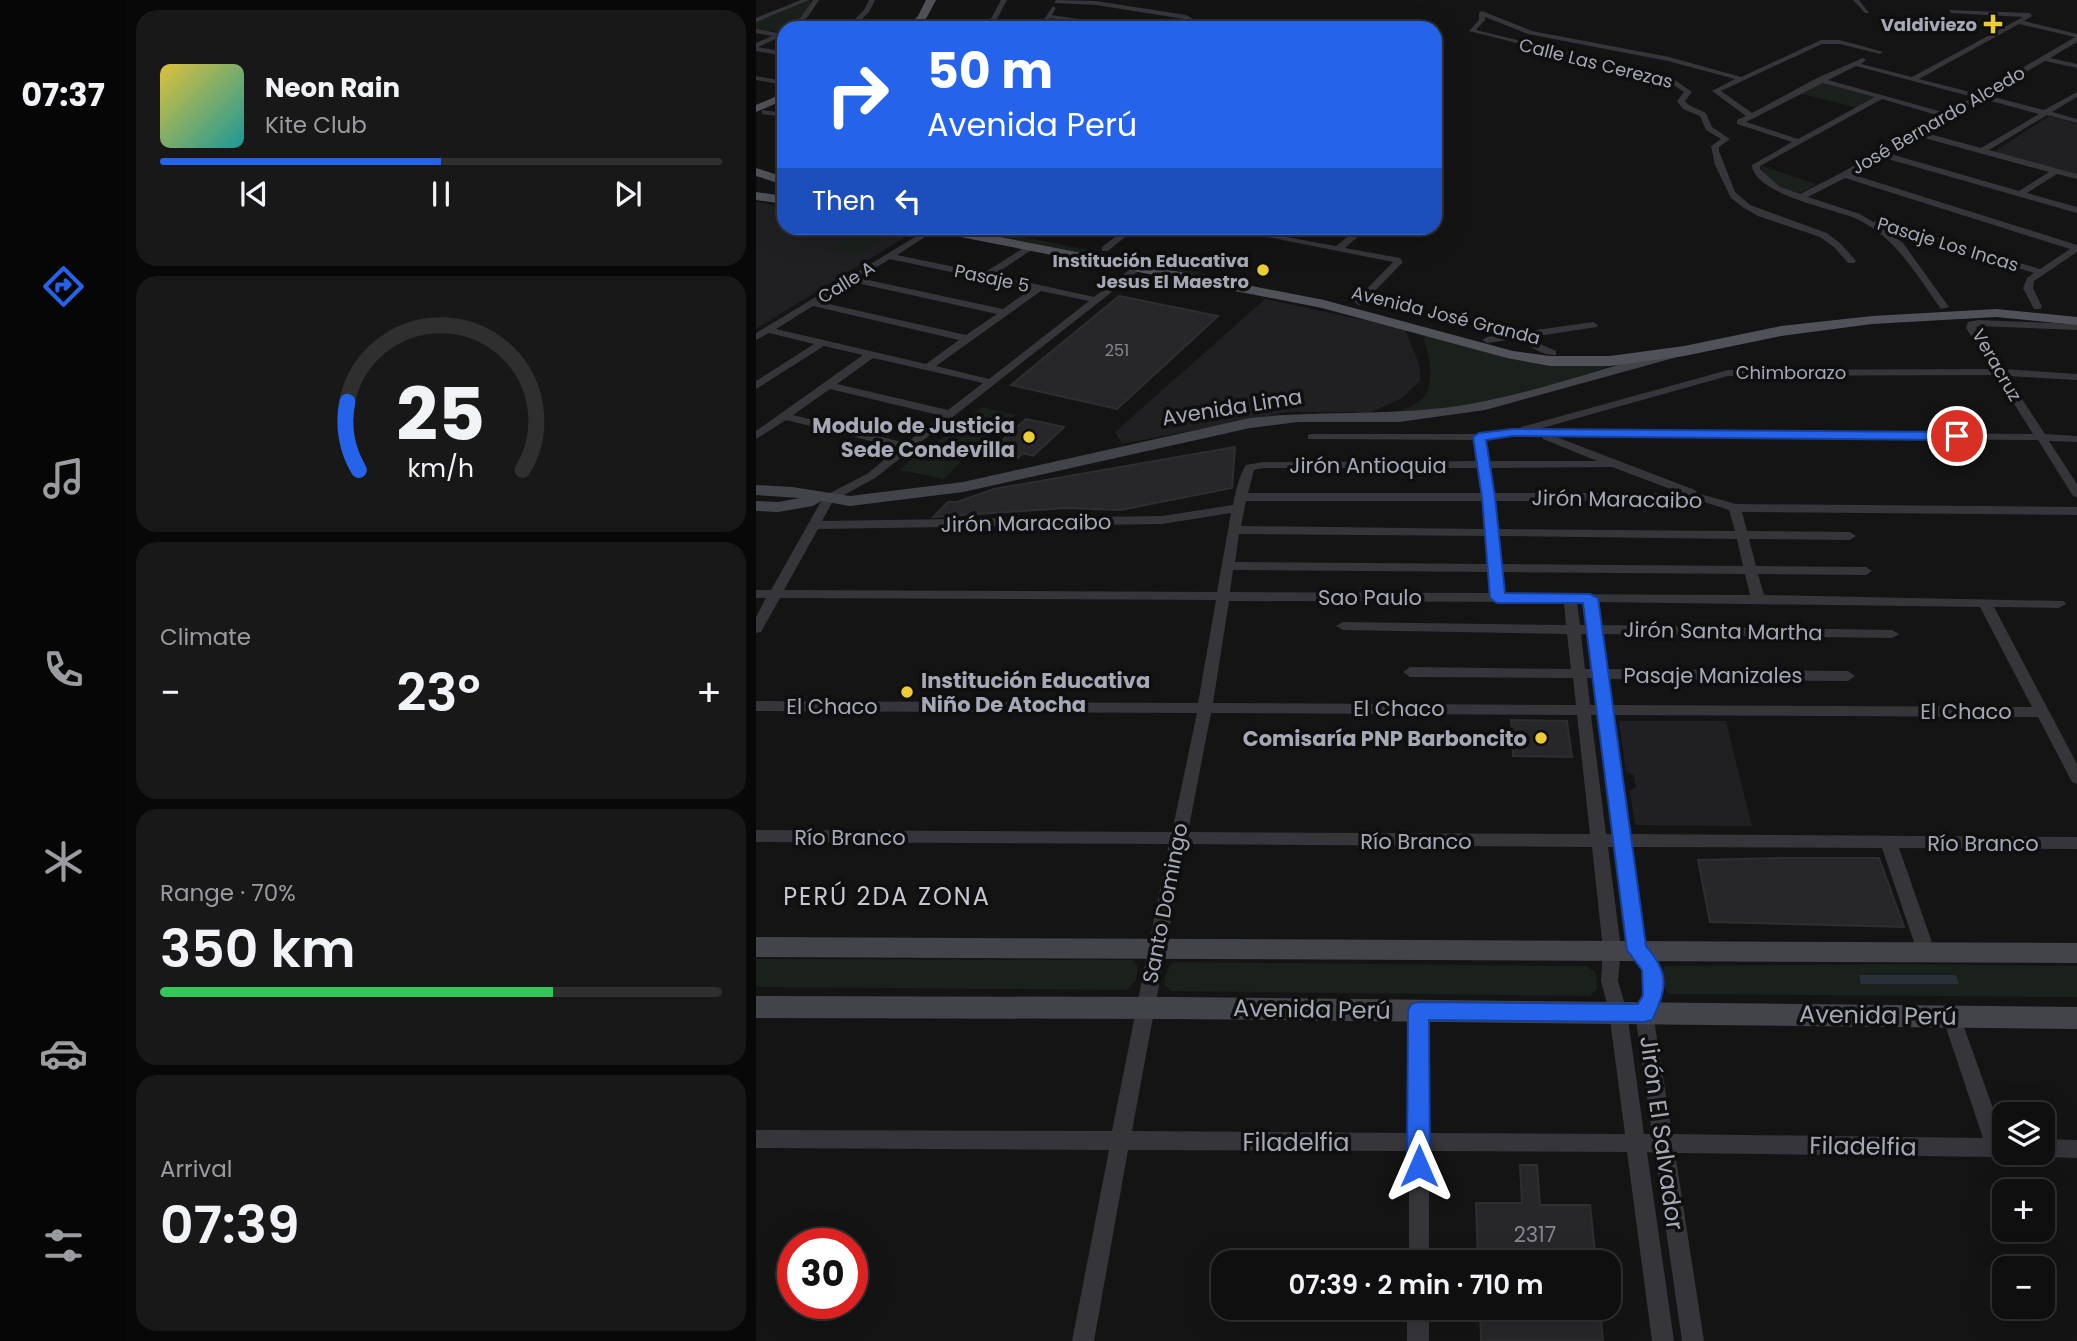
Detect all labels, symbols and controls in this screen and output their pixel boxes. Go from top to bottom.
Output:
place label: Valdiviezo [1881,12,1977,37]
marker: Valdiviezo [1983,14,2003,34]
street label: Calle Las Cerezas [1516,32,1676,94]
text: 50 m [927,37,1053,105]
icon: right [812,49,903,140]
street label: José Bernardo Alcedo [1847,60,2029,180]
text: Neon Rain [265,70,400,106]
text: 07:37 [21,72,105,117]
text: Avenida Perú [927,102,1137,147]
text: Kite Club [265,109,367,141]
icon: previous [235,175,273,213]
icon: pause [422,175,460,213]
icon: next [609,175,647,213]
icon: left [889,182,927,220]
text: Then [812,183,875,219]
street label: Pasaje Los Incas [1874,211,2022,277]
place label: Institución Educativa Jesus El Maestro [1053,248,1249,294]
street label: Calle A [813,255,879,309]
street label: Pasaje 5 [952,258,1032,298]
icon: directions [39,262,88,311]
marker: Institución Educativa Jesus El Maestro [1255,262,1271,278]
street label: Avenida José Granda [1349,279,1543,351]
street label: Veracruz [1966,324,2028,406]
house number: 251 [1105,339,1129,362]
street label: Chimborazo [1736,360,1846,385]
text: 25 [397,365,485,466]
street label: Avenida Lima [1160,382,1304,432]
pin [1927,406,1987,466]
place label: Modulo de Justicia Sede Condevilla [812,411,1015,464]
icon: arrive [1938,417,1976,455]
marker: Modulo de Justicia Sede Condevilla [1021,429,1037,445]
text: km/h [408,451,474,486]
street label: Jirón Antioquia [1289,451,1447,480]
icon: music [39,454,88,503]
street label: Jirón Maracaibo [1531,483,1703,515]
street label: Jirón Maracaibo [940,507,1112,539]
street label: Sao Paulo [1318,583,1422,612]
street label: Jirón Santa Martha [1623,615,1823,647]
text: Climate [160,621,251,653]
icon: phone [39,645,88,694]
text: 23° [396,656,481,729]
street label: Pasaje Manizales [1623,661,1803,690]
text: − [160,666,181,719]
text: + [696,666,722,719]
place label: Institución Educativa Niño De Atocha [921,666,1150,719]
marker: Institución Educativa Niño De Atocha [899,684,915,700]
street label: El Chaco [786,692,878,721]
street label: El Chaco [1353,694,1445,723]
street label: El Chaco [1920,697,2012,726]
place label: Comisaría PNP Barboncito [1243,724,1527,753]
marker: Comisaría PNP Barboncito [1533,730,1549,746]
street label: Santo Domingo [1135,820,1195,986]
street label: Río Branco [794,823,906,852]
street label: Río Branco [1360,827,1472,856]
street label: Río Branco [1927,829,2039,858]
icon: climate [39,837,88,886]
text: Range · 70% [160,877,296,909]
district label: PERÚ 2DA ZONA [783,880,991,913]
text: 350 km [160,912,355,985]
street label: Avenida Perú [1233,991,1391,1027]
street label: Avenida Perú [1799,997,1957,1033]
icon: car [39,1029,88,1078]
street label: Jirón El Salvador [1632,1034,1692,1232]
map controls [1992,1102,2055,1319]
button: layers [1992,1102,2055,1165]
street label: Filadelfia [1242,1126,1350,1159]
position arrow [1382,1129,1456,1203]
street label: Filadelfia [1809,1129,1917,1163]
text: Arrival [160,1153,232,1185]
button: + [1992,1179,2055,1242]
text: 07:39 [160,1188,299,1261]
house number: 2317 [1514,1220,1556,1249]
icon: filters [39,1221,88,1270]
speed limit sign: 30 [777,1228,868,1319]
button: − [1992,1256,2055,1319]
text: 07:39 · 2 min · 710 m [1288,1267,1544,1303]

